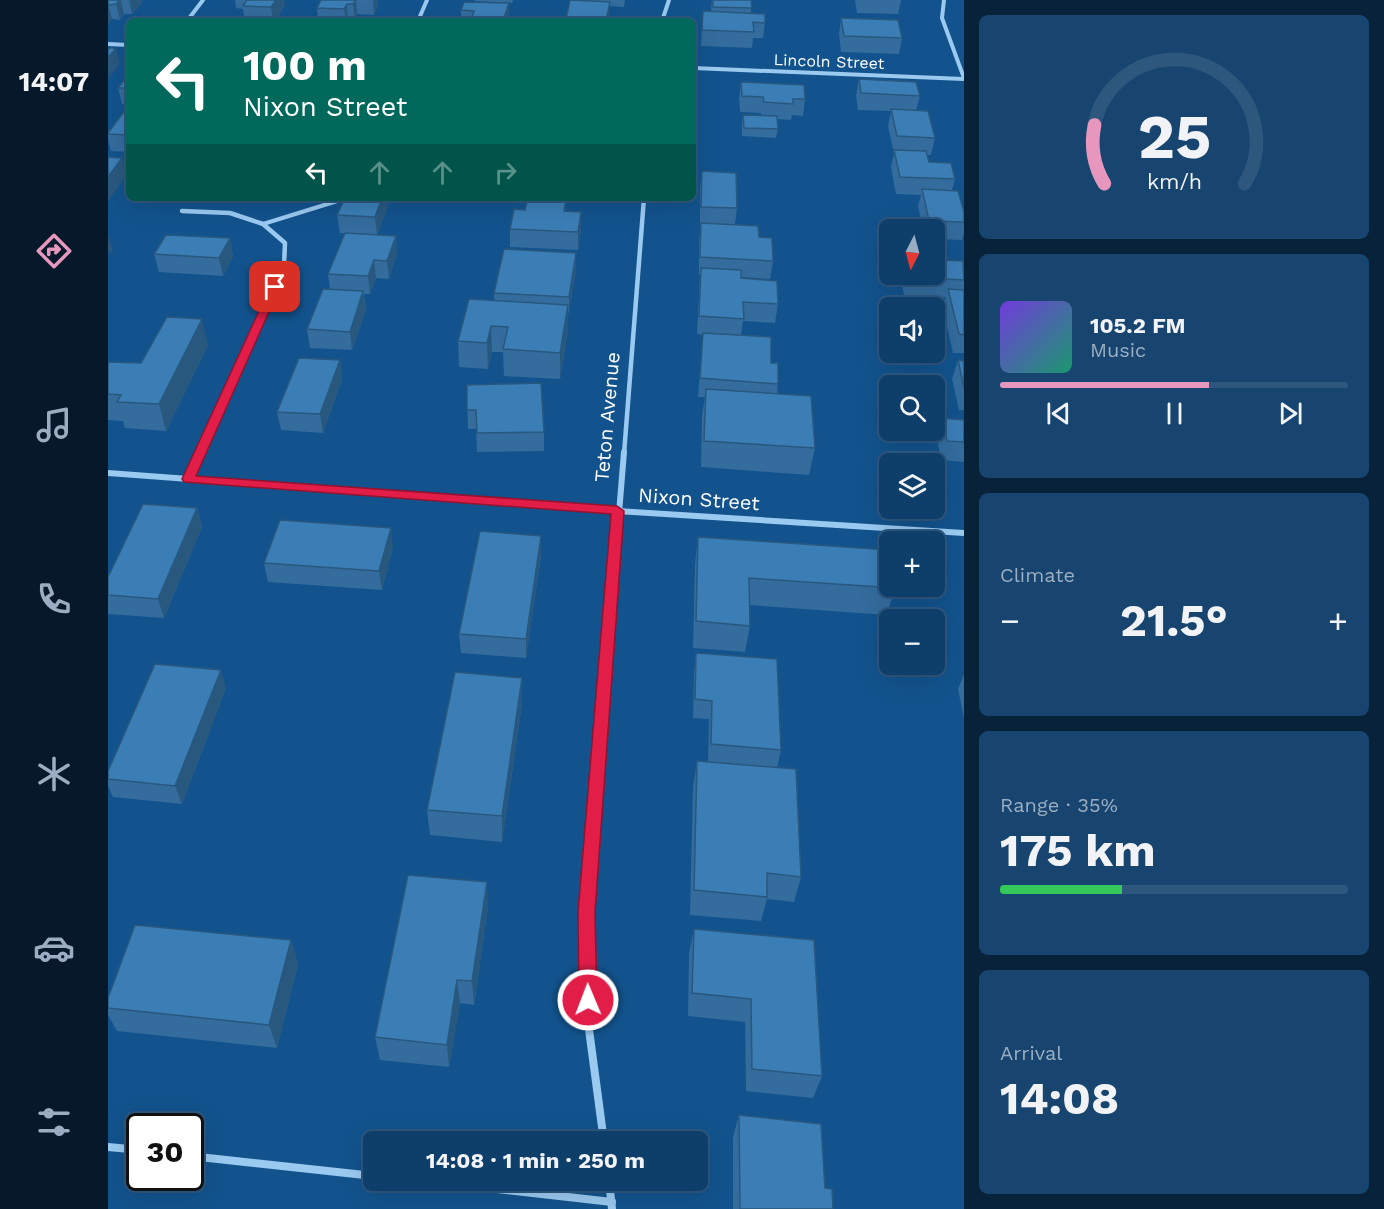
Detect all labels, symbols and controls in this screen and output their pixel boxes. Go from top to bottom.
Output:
text: 100 m [243,41,367,90]
icon: left [144,42,222,120]
street label: Lincoln Street [773,50,885,73]
text: 14:07 [19,66,89,98]
text: Nixon Street [243,91,407,123]
text: 25 [1137,100,1211,173]
icon: left [300,156,333,189]
icon: ahead [363,156,396,189]
icon: ahead [426,156,459,189]
icon: right [489,156,522,189]
text: km/h [1146,169,1202,194]
north arrow [879,219,945,285]
map controls [879,219,945,675]
icon: directions [33,230,75,272]
pin [249,261,300,312]
icon: arrive [258,270,291,303]
button: sound [879,297,945,363]
text: 105.2 FM [1090,313,1186,338]
text: Music [1090,338,1146,362]
street label: Teton Avenue [589,351,625,483]
button: search [879,375,945,441]
icon: previous [1042,397,1075,430]
icon: pause [1158,397,1191,430]
icon: next [1274,397,1307,430]
icon: music [33,404,75,446]
button: layers [879,453,945,519]
street label: Nixon Street [637,483,761,515]
button: + [879,531,945,597]
text: Climate [1000,563,1075,587]
icon: phone [33,578,75,620]
text: 21.5° [1120,594,1228,647]
text: − [1000,601,1020,640]
text: + [1328,601,1348,640]
button: − [879,609,945,675]
icon: climate [33,753,75,795]
text: Range · 35% [1000,793,1118,817]
text: 175 km [1000,824,1156,877]
icon: car [33,927,75,969]
position arrow [556,968,620,1032]
text: Arrival [1000,1041,1062,1065]
text: 14:08 [1000,1072,1119,1125]
icon: filters [33,1101,75,1143]
speed limit sign: 30 [126,1113,204,1191]
text: 14:08 · 1 min · 250 m [426,1148,645,1173]

